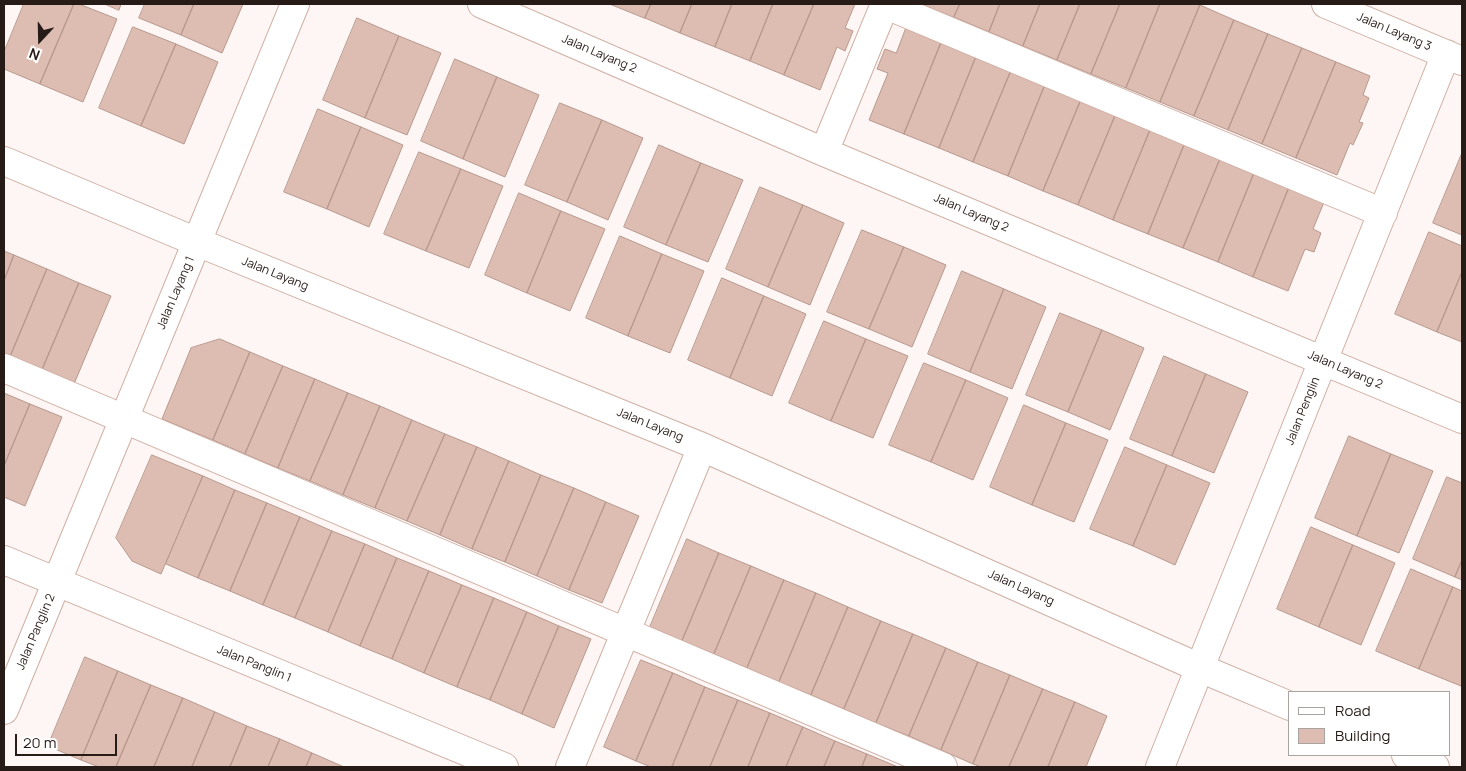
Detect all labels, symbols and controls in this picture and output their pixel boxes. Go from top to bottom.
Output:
street label: Jalan Layang 3 [1355,10,1433,54]
north arrow [15,15,65,65]
street label: Jalan Layang 2 [559,32,639,76]
text: N [26,44,43,65]
street label: Jalan Layang 2 [931,191,1011,235]
street label: Jalan Layang 1 [154,254,198,332]
street label: Jalan Layang [240,254,310,294]
street label: Jalan Layang 2 [1305,348,1385,392]
street label: Jalan Penglin [1283,375,1323,447]
street label: Jalan Layang [615,405,685,445]
street label: Jalan Layang [986,567,1056,609]
street label: Jalan Panglin 2 [14,592,58,672]
street label: Jalan Panglin 1 [215,643,293,685]
legend [1288,691,1451,756]
text: Road [1335,700,1371,721]
scale bar [18,724,120,756]
text: Building [1335,725,1390,746]
text: 20 m [23,732,56,753]

